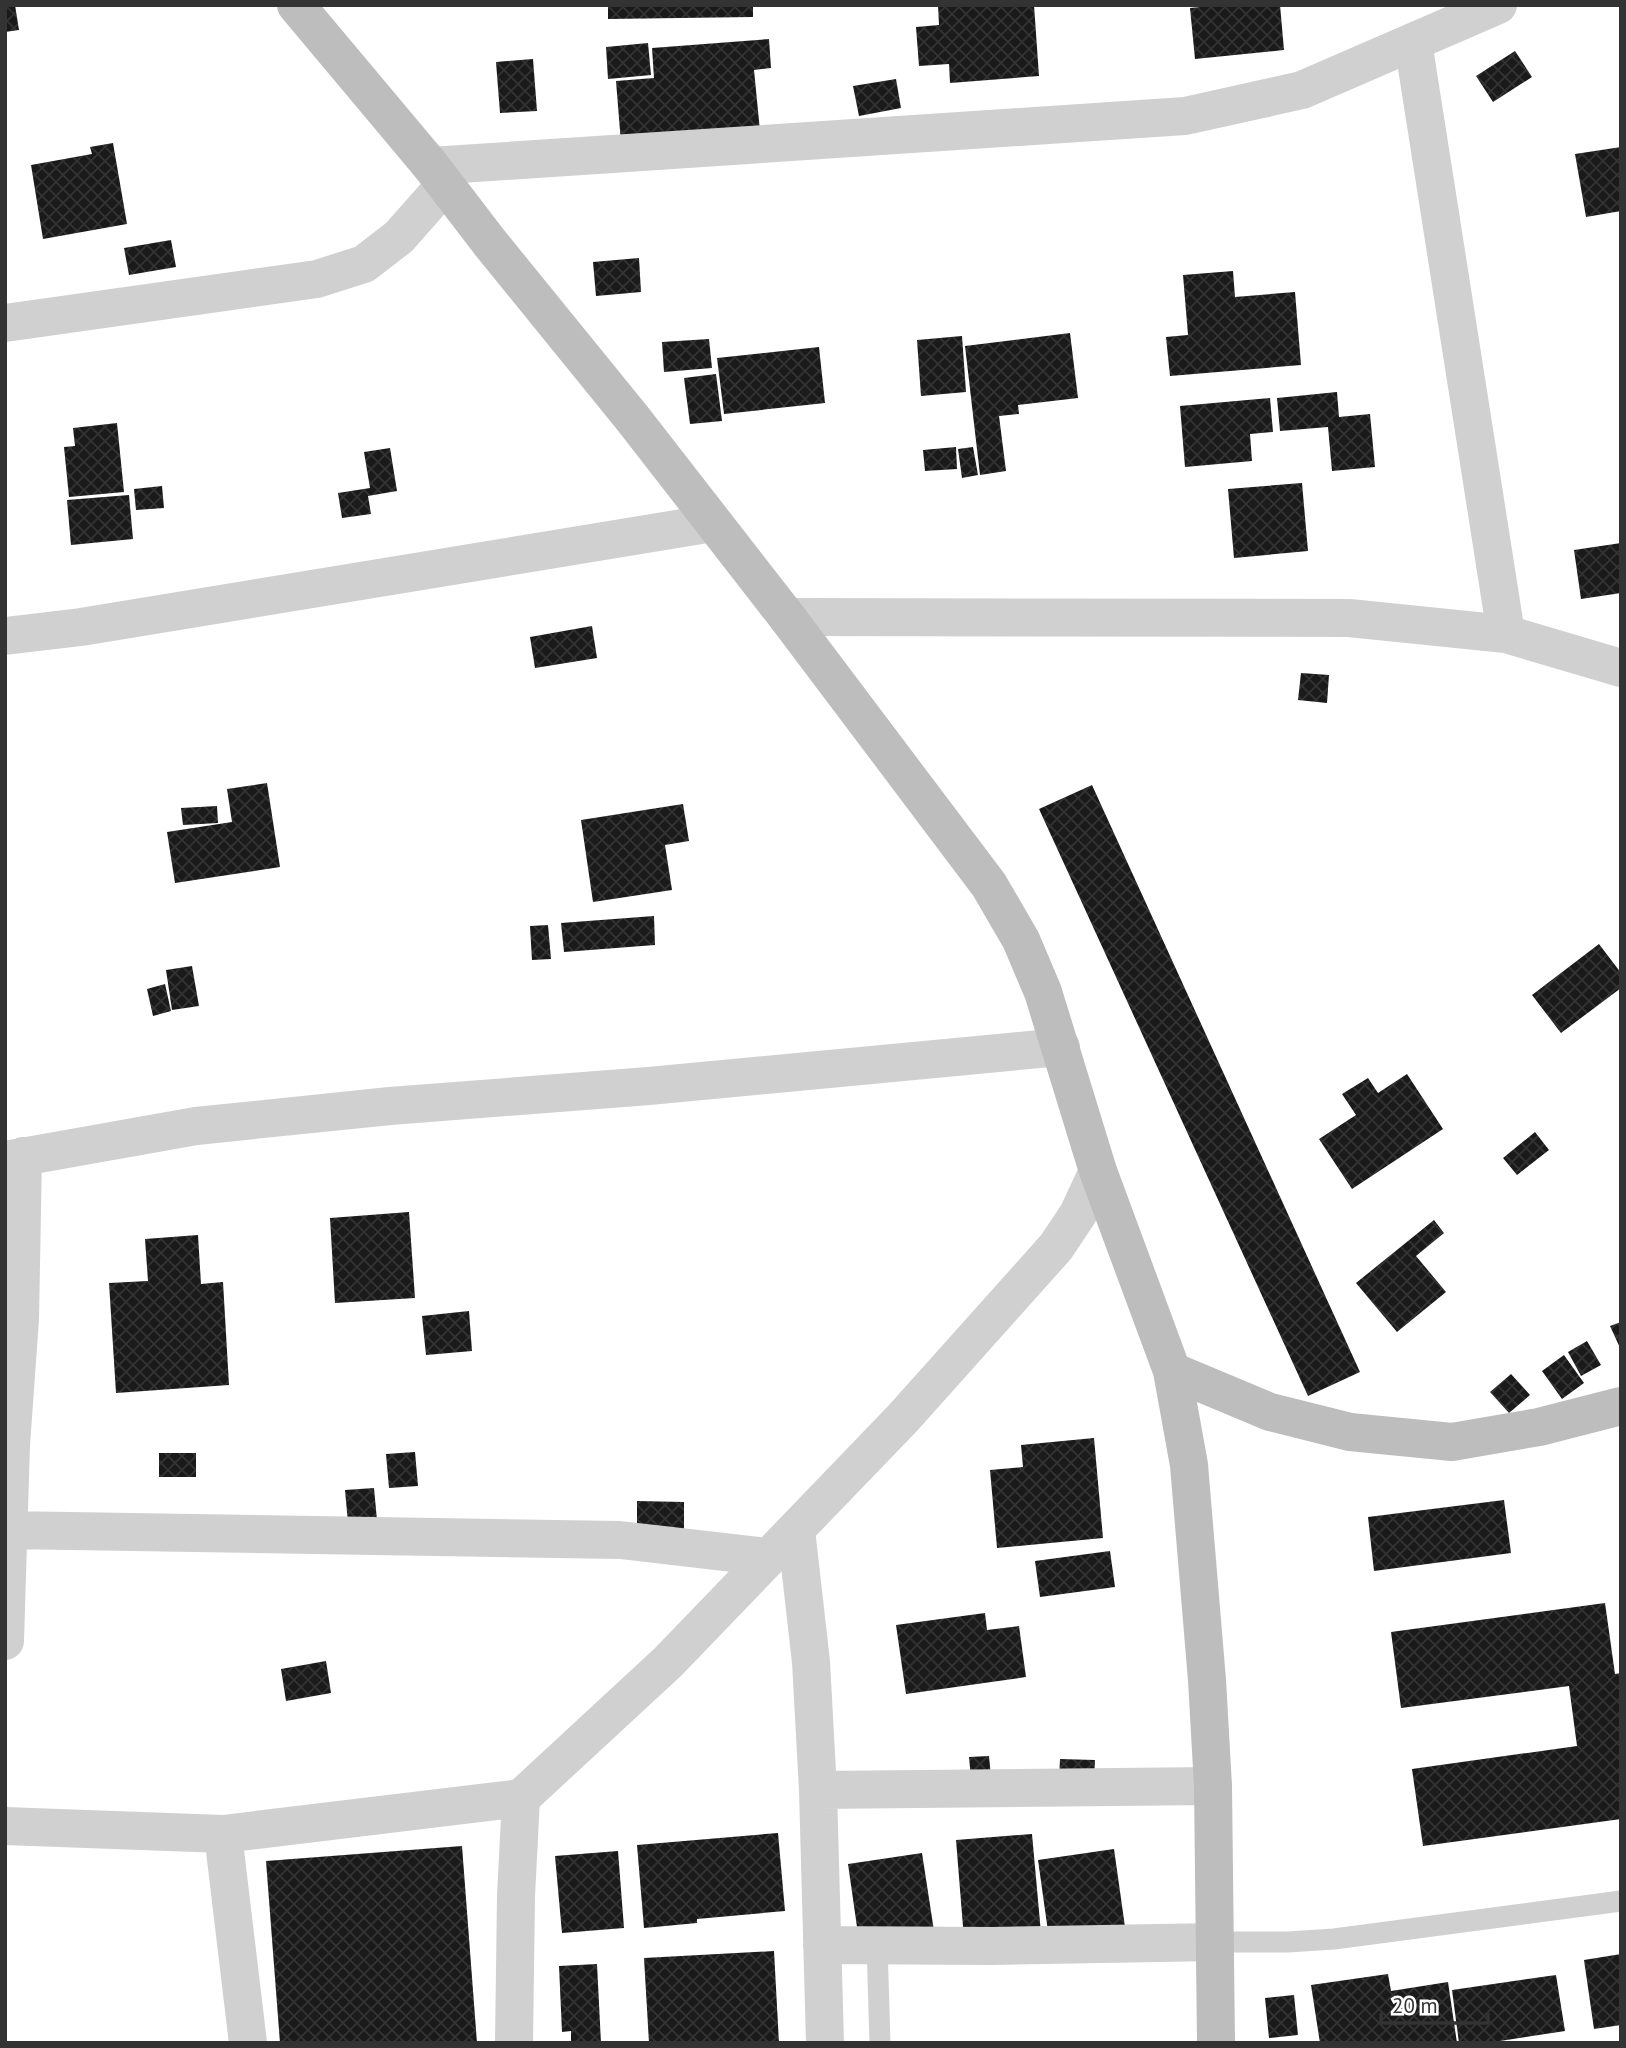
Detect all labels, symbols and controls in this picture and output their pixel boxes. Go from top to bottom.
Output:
scale bar [1381,1982,1488,2026]
text: 20 m [1392,1992,1438,2019]

